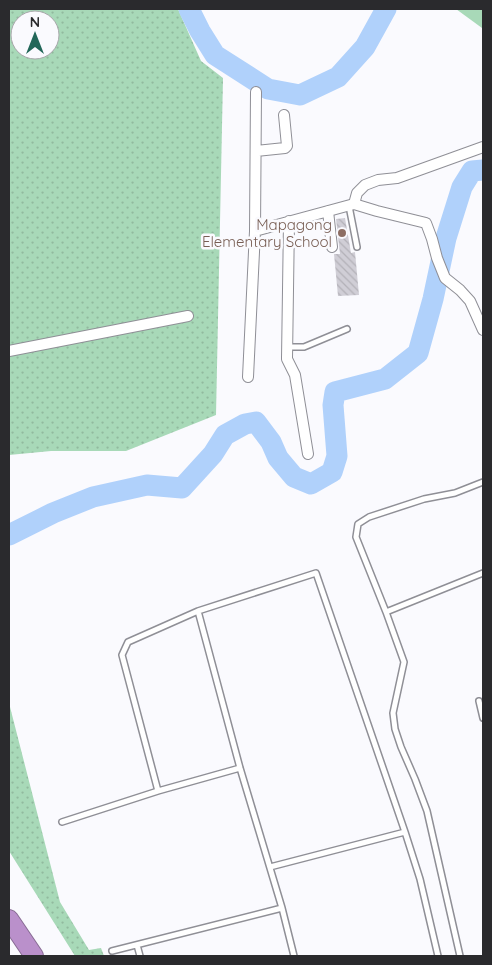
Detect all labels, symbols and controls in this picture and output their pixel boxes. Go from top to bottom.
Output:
north arrow [10,10,60,60]
text: N [30,13,40,31]
place label: Mapagong Elementary School [202,215,332,251]
marker: Mapagong Elementary School [336,227,348,239]

